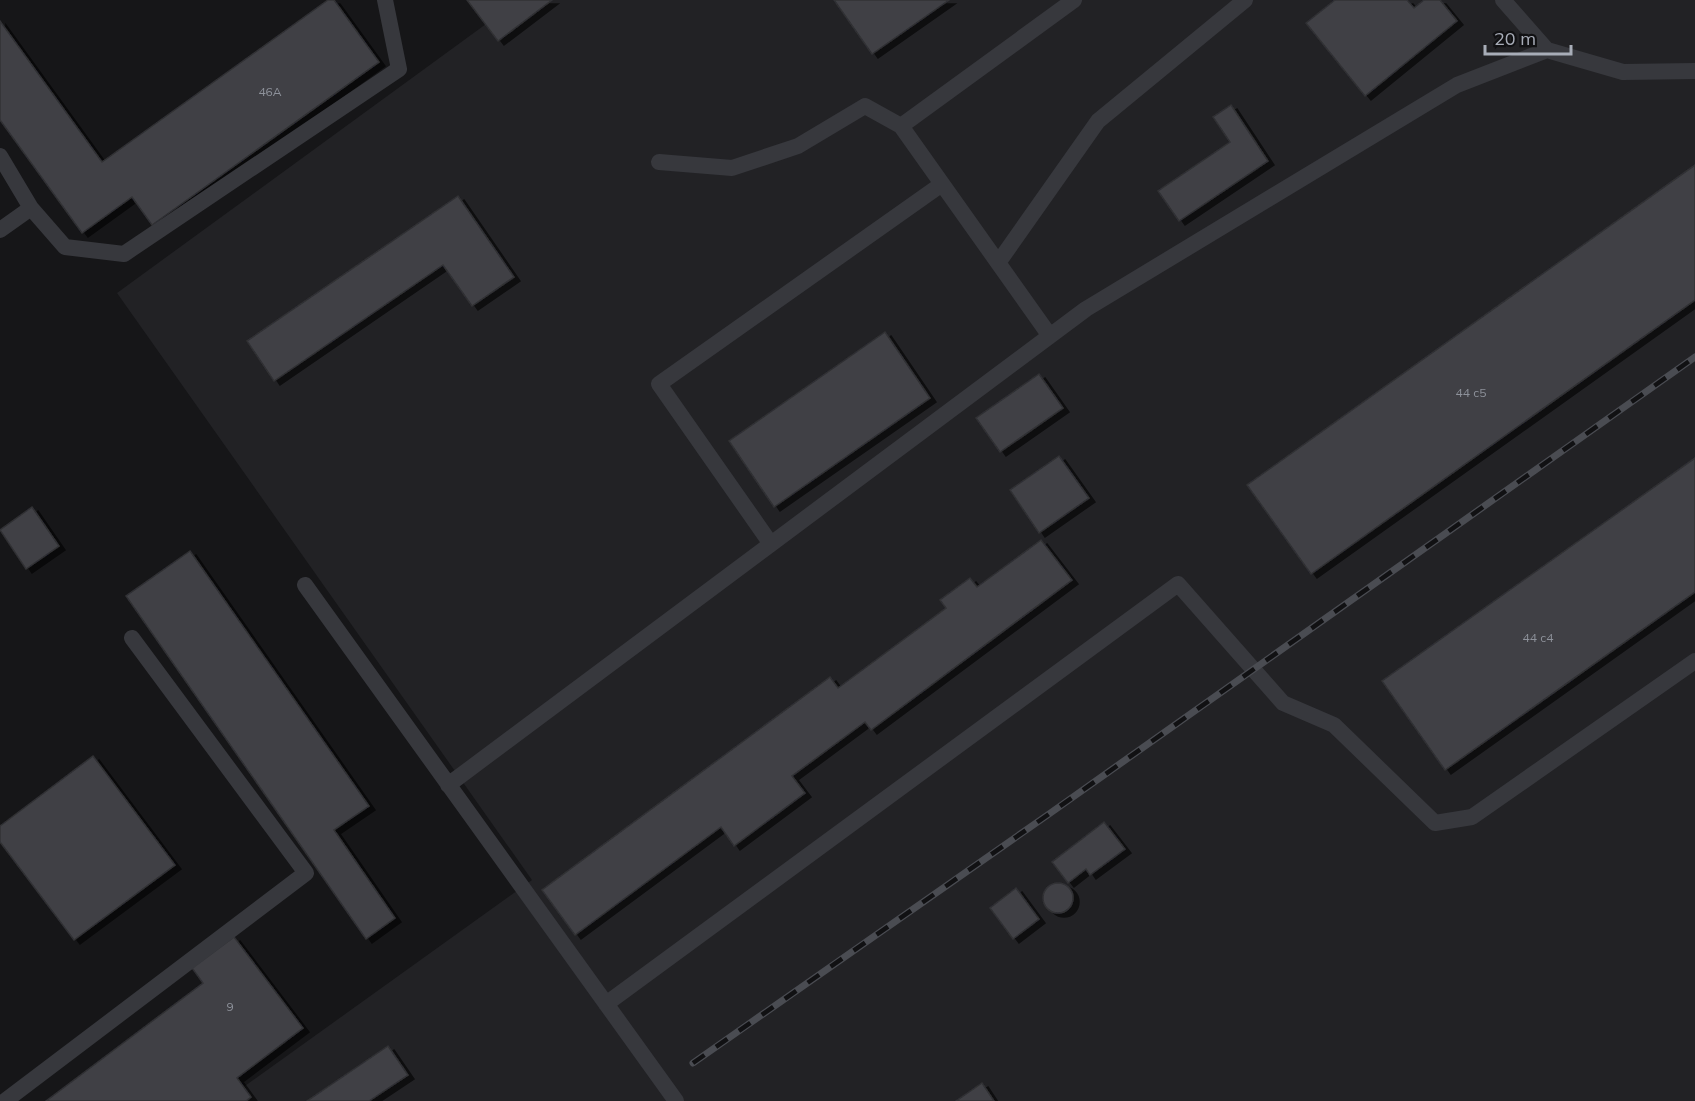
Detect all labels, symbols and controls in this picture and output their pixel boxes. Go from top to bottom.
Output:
scale bar [1485,18,1570,56]
text: 20 m [1494,27,1536,50]
house number: 46А [258,84,282,99]
house number: 44 с5 [1456,385,1486,400]
house number: 44 с4 [1523,630,1553,645]
house number: 9 [226,999,234,1014]

